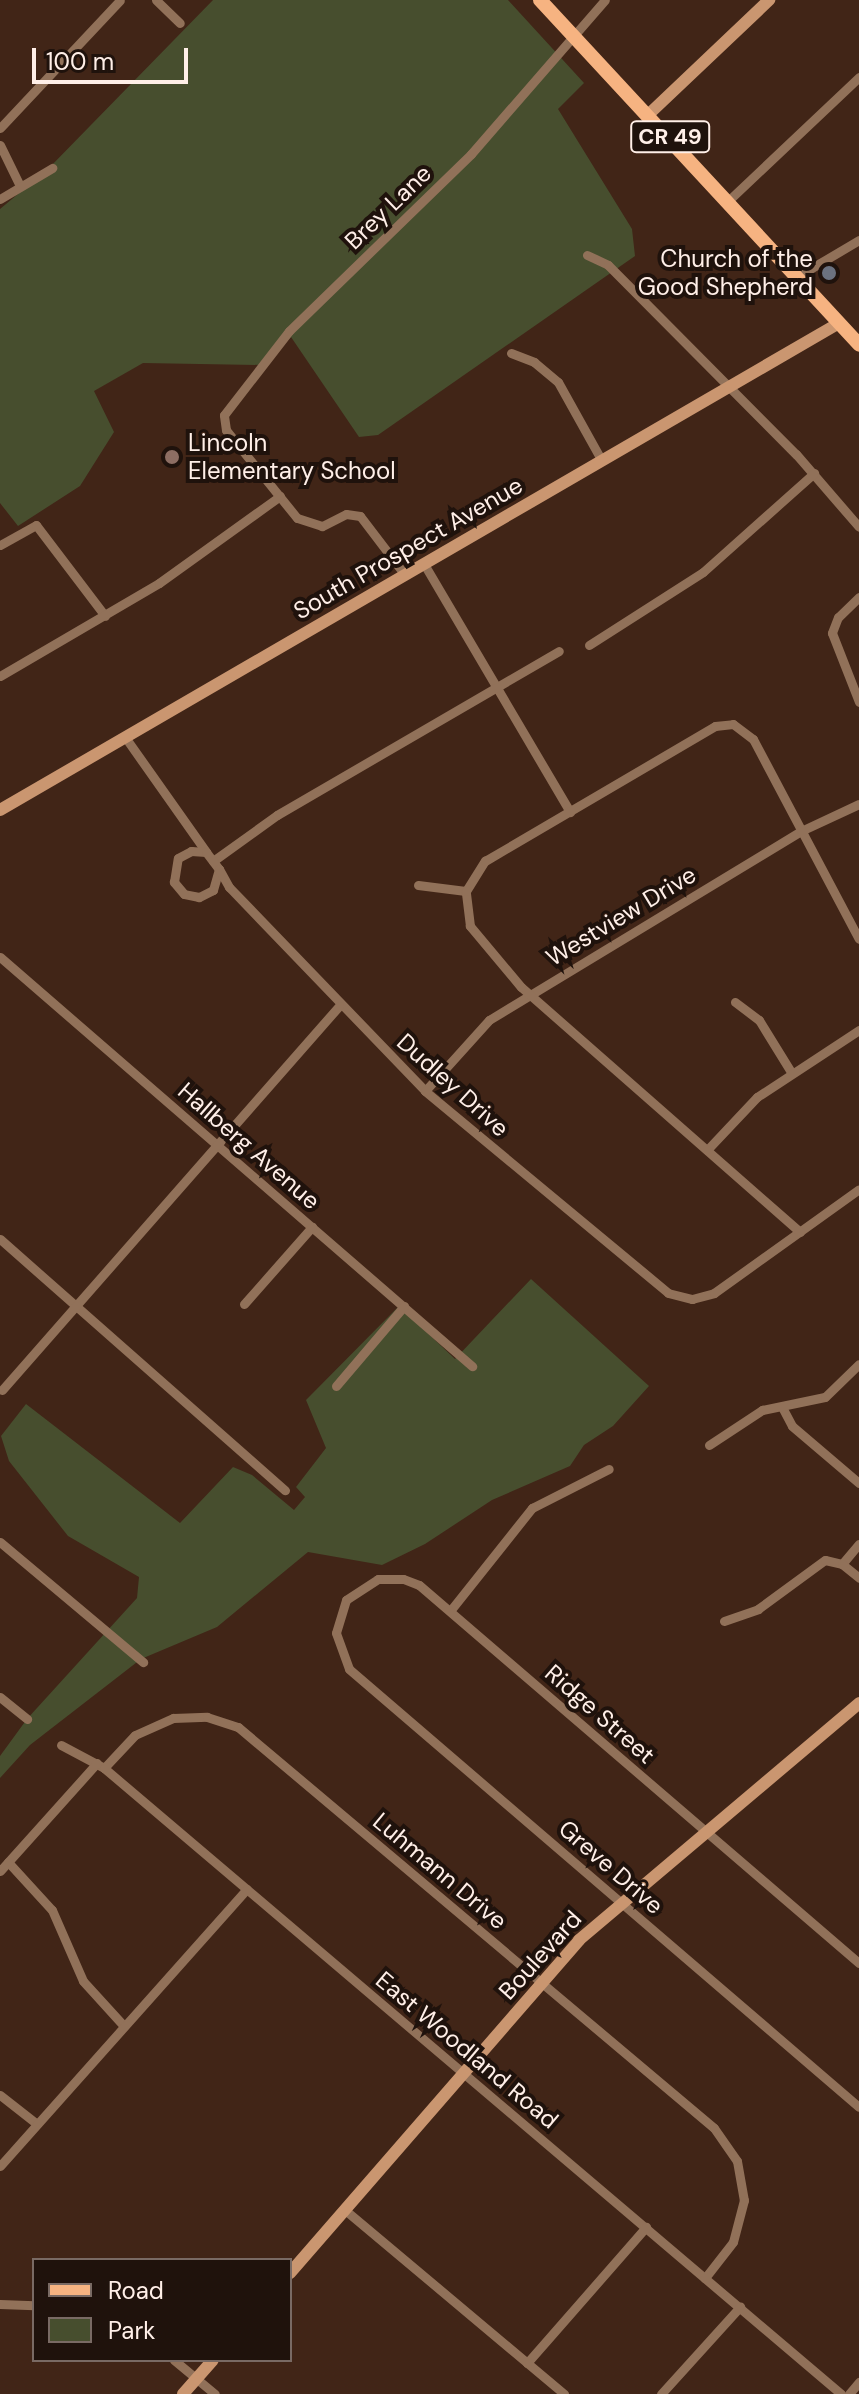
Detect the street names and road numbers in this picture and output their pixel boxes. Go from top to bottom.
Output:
road number: CR 49 [630,119,710,155]
street label: Brey Lane [339,159,437,255]
street label: South Prospect Avenue [288,471,528,625]
street label: Westview Drive [541,860,701,972]
street label: Dudley Drive [391,1027,515,1143]
street label: Hallberg Avenue [172,1077,326,1215]
street label: Ridge Street [539,1659,661,1769]
street label: Luhmann Drive [367,1807,513,1935]
street label: Greve Drive [553,1814,669,1920]
street label: Boulevard [493,1905,587,2005]
street label: East Woodland Road [370,1965,564,2135]

